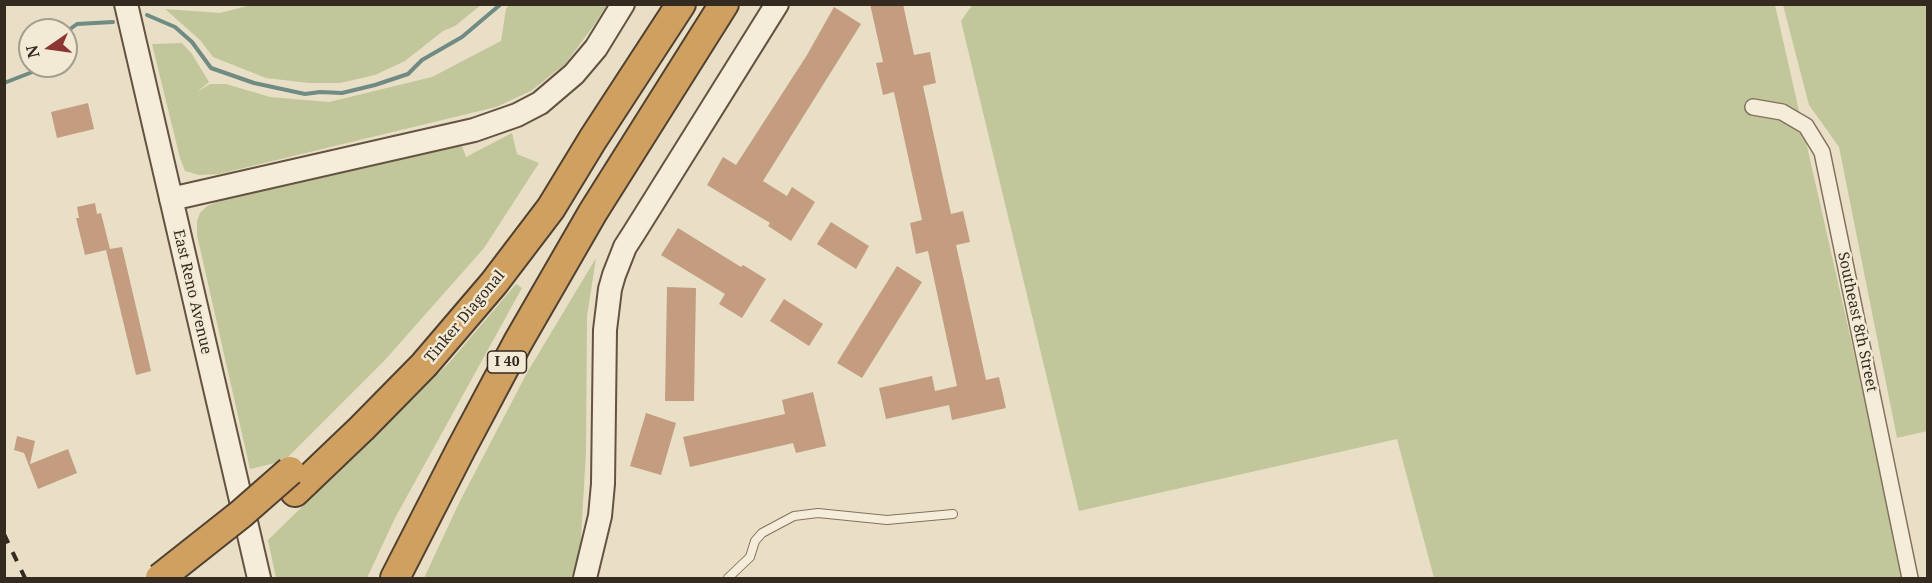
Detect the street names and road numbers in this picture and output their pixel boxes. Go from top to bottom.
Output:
street label: East Reno Avenue [169,228,215,356]
street label: Southeast 8th Street [1833,250,1881,394]
street label: Tinker Diagonal [421,267,509,367]
road number: I 40 [488,351,526,373]

